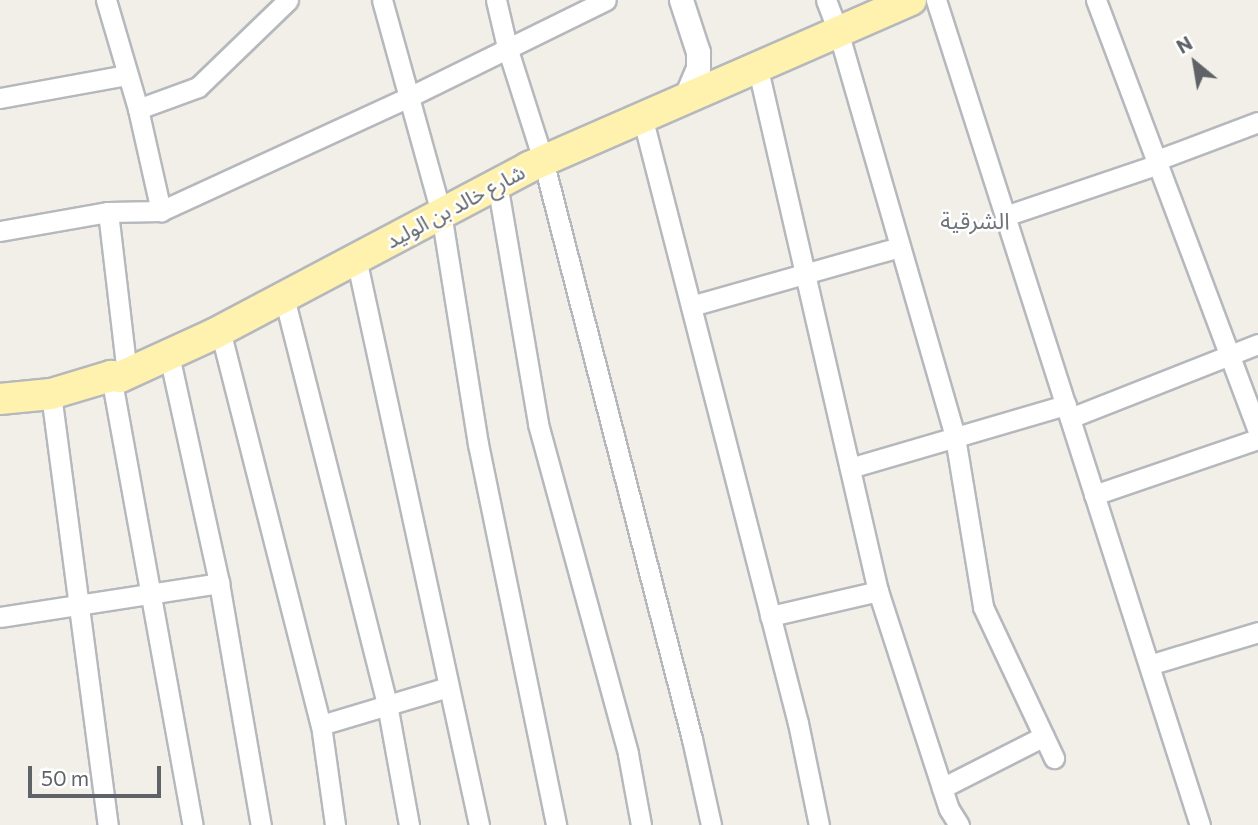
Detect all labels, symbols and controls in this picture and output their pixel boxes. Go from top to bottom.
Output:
north arrow [1160,28,1230,98]
text: N [1172,31,1196,58]
street label: شارع خالد بن الوليد [381,159,529,253]
district label: الشرقية [940,206,1010,234]
scale bar [32,752,164,796]
text: 50 m [41,765,89,790]

